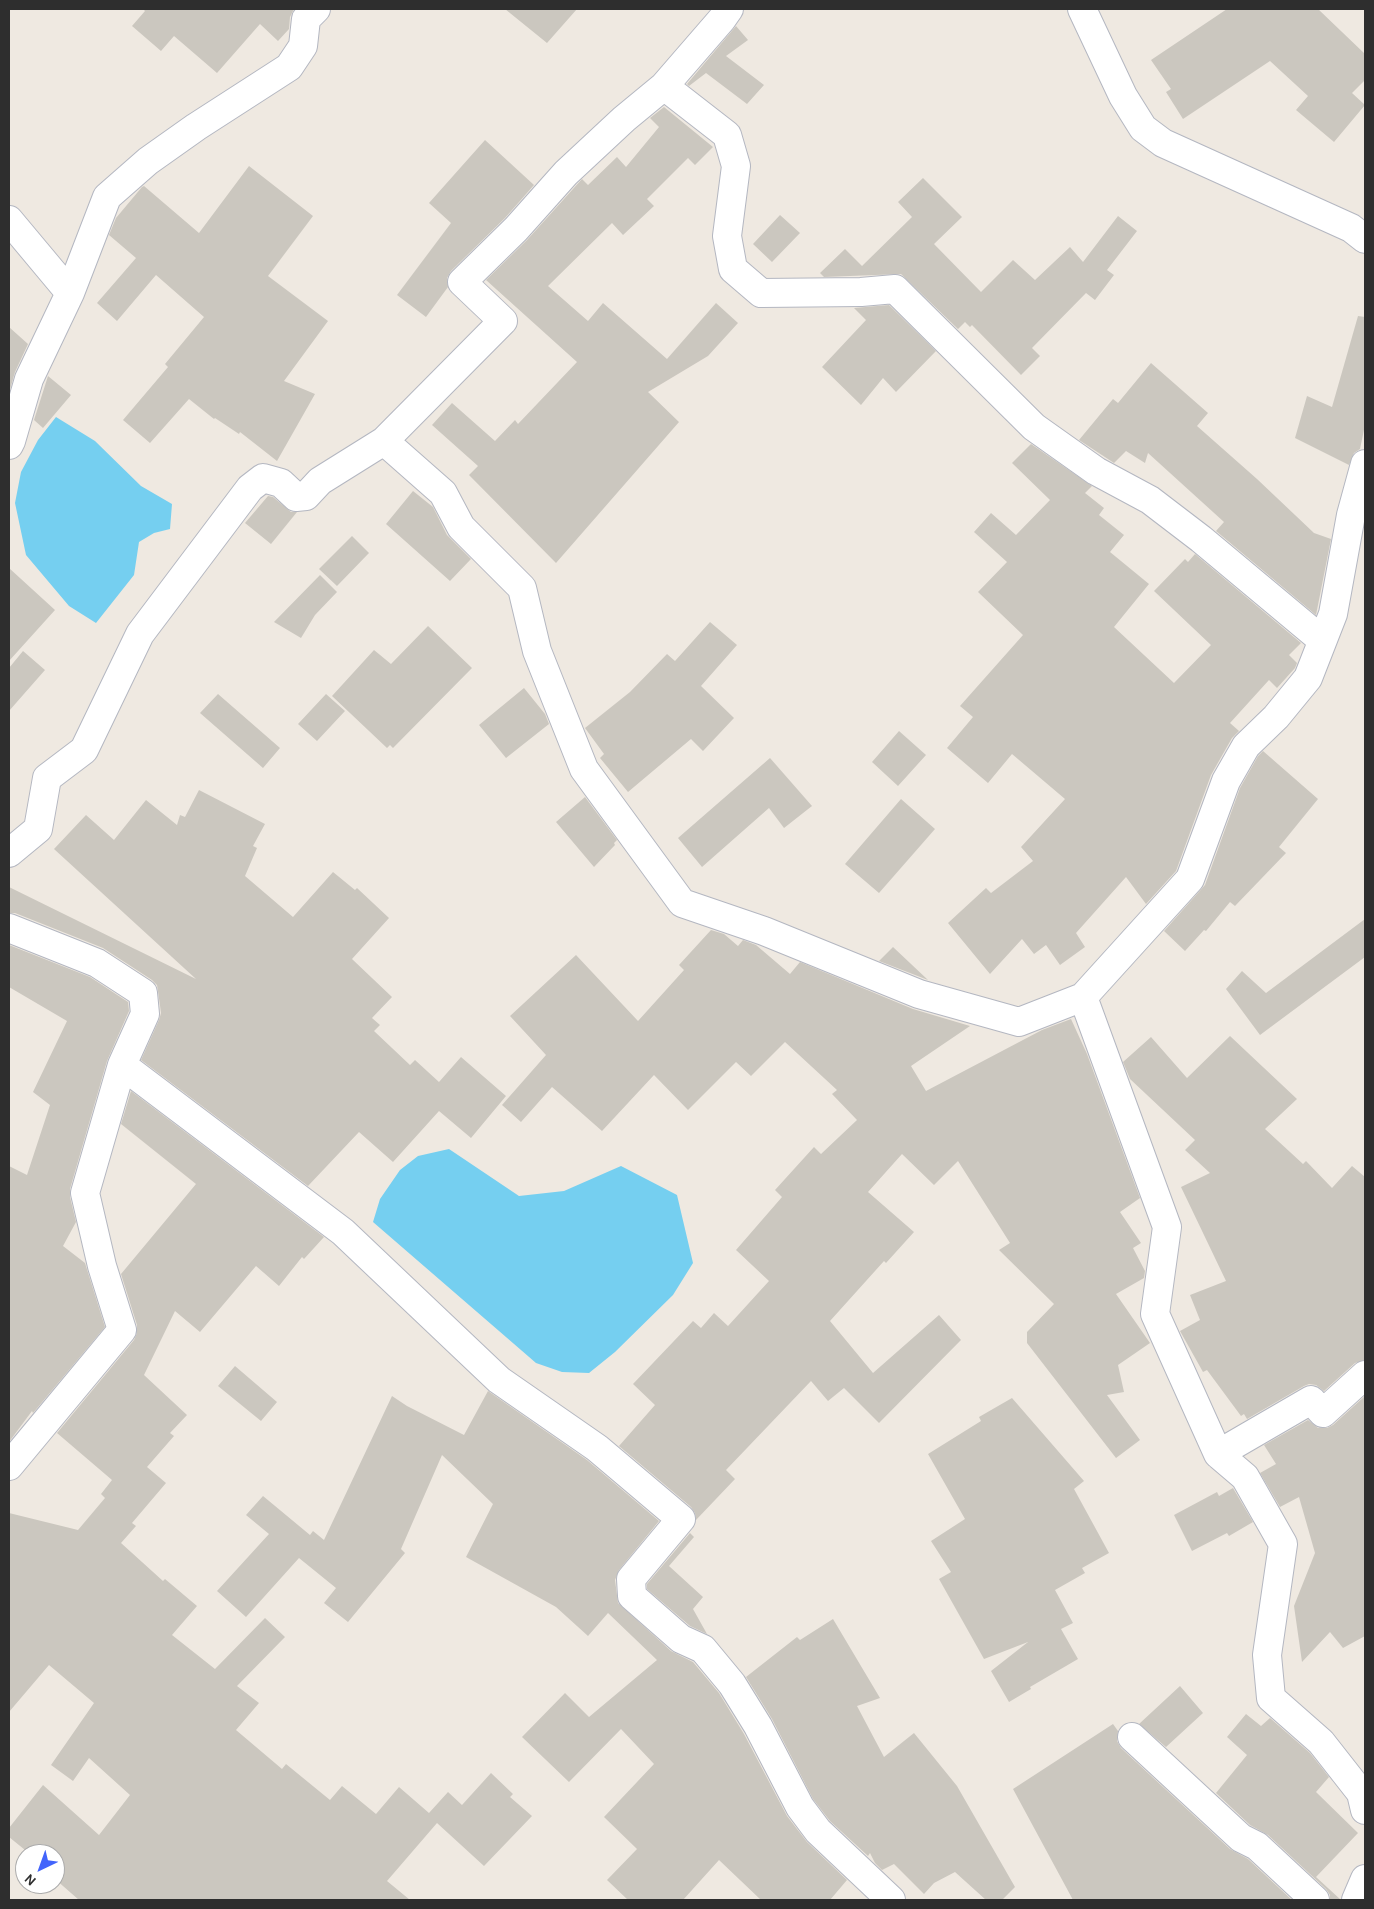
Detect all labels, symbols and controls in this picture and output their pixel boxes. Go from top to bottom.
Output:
north arrow [15,1844,65,1894]
text: N [21,1870,40,1889]

